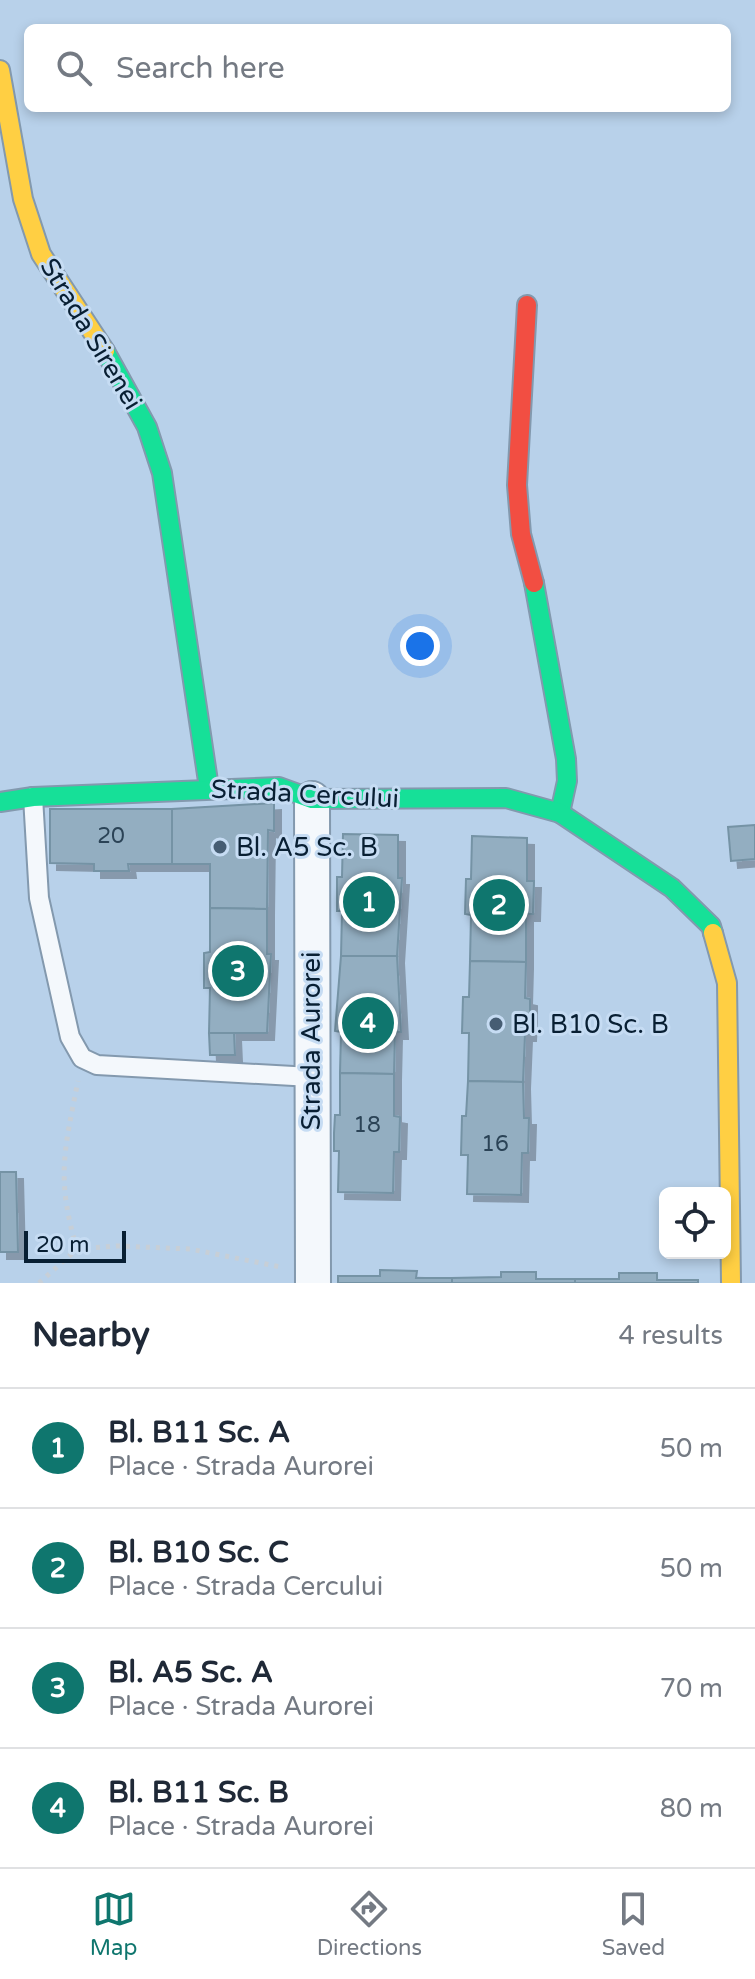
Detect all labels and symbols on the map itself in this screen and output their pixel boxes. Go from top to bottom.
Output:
street label: Strada Sirenei [34,253,148,415]
your location [400,626,440,666]
street label: Strada Cercului [210,774,400,814]
house number: 20 [97,823,125,849]
place label: Bl. A5 Sc. B [236,832,378,863]
marker: Bl. A5 Sc. B [211,838,229,856]
pin: 1 [343,872,395,932]
pin: 2 [473,875,525,935]
pin: 3 [212,941,264,1001]
street label: Strada Aurorei [296,952,327,1130]
pin: 4 [342,993,394,1053]
place label: Bl. B10 Sc. B [512,1009,669,1040]
marker: Bl. B10 Sc. B [487,1015,505,1033]
house number: 18 [353,1112,381,1138]
house number: 16 [481,1131,509,1157]
scale bar [24,1227,126,1263]

